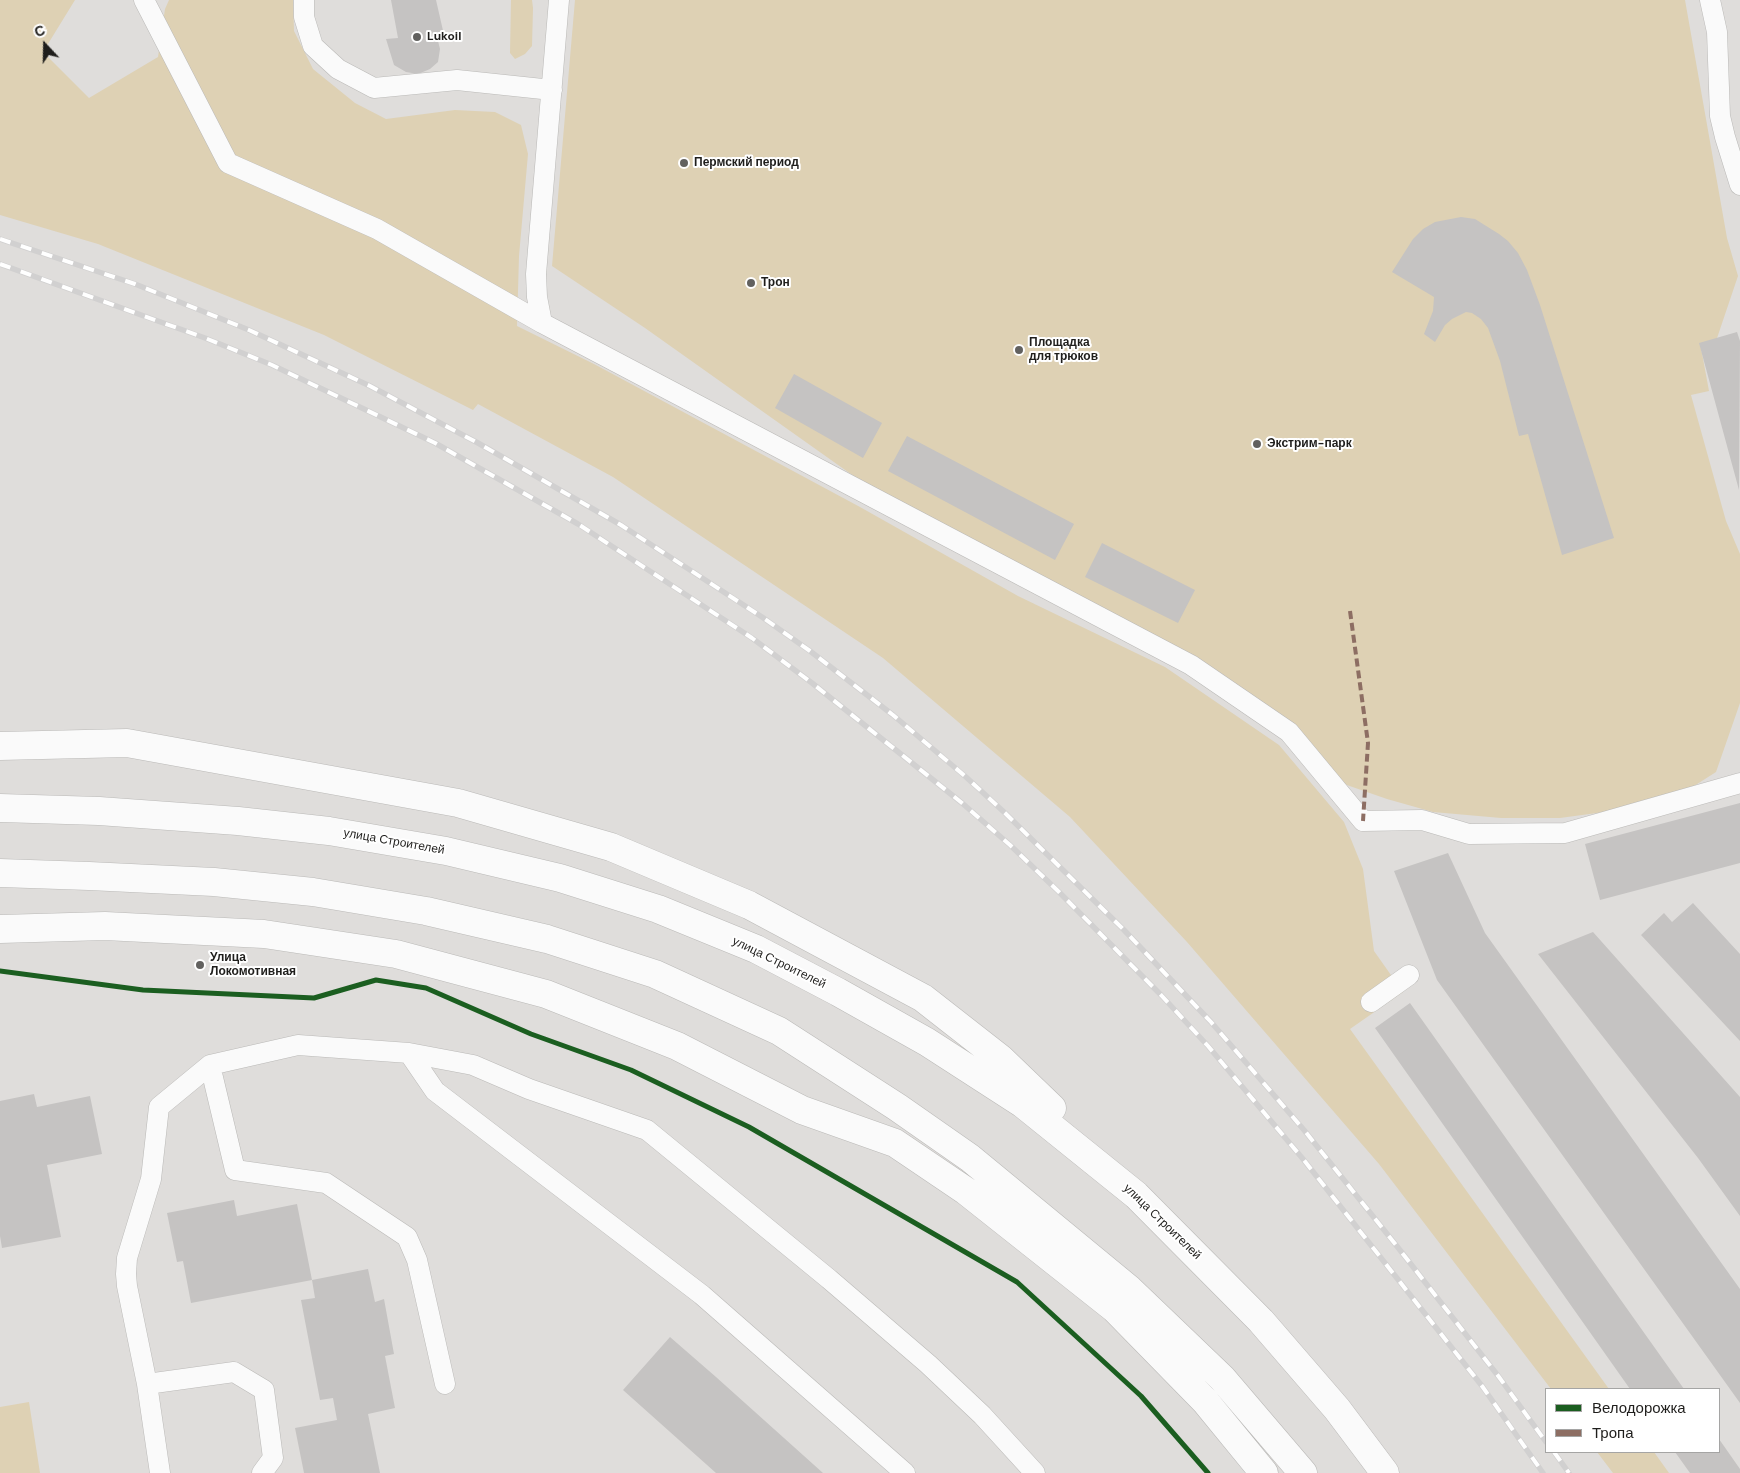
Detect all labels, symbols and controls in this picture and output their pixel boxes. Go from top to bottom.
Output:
north arrow [20,20,70,70]
text: С [32,21,48,41]
place label: Lukoil [427,30,461,44]
marker: Lukoil [411,31,423,43]
place label: Пермский период [694,156,799,170]
marker: Пермский период [678,157,690,169]
place label: Трон [761,276,790,290]
marker: Трон [745,277,757,289]
place label: Площадка для трюков [1029,336,1098,364]
marker: Площадка для трюков [1013,344,1025,356]
place label: Экстрим-парк [1267,437,1352,451]
marker: Экстрим-парк [1251,438,1263,450]
street label: улица Строителей [342,826,446,858]
street label: улица Строителей [730,934,828,992]
place label: Улица Локомотивная [210,951,296,979]
marker: Улица Локомотивная [194,959,206,971]
street label: улица Строителей [1120,1181,1204,1263]
legend [1545,1388,1720,1453]
text: Велодорожка [1592,1398,1686,1418]
text: Тропа [1592,1423,1633,1443]

